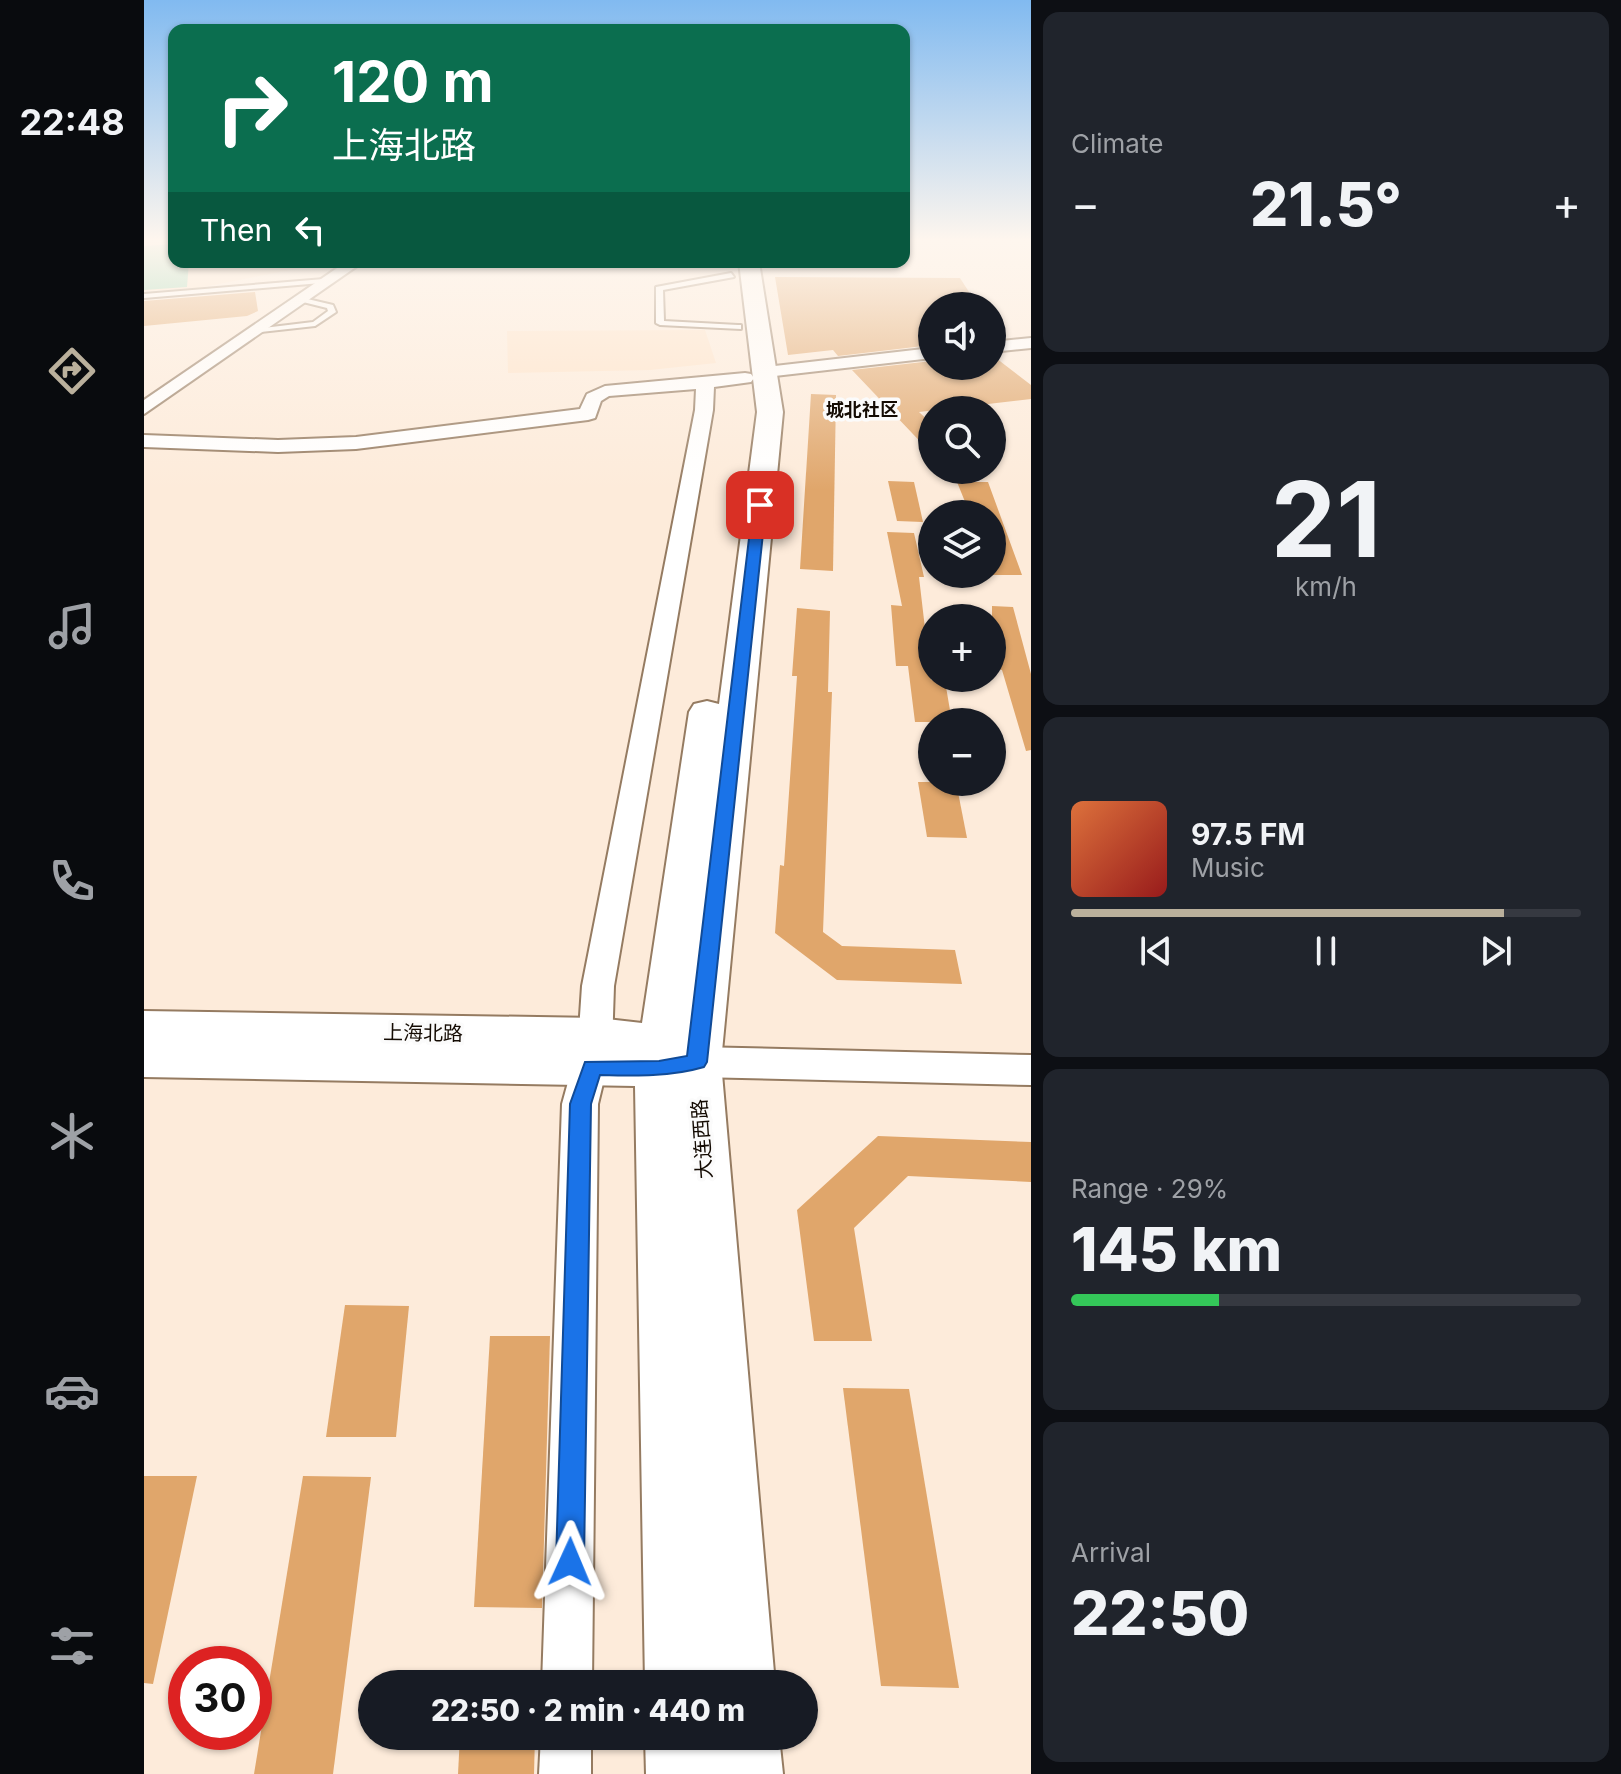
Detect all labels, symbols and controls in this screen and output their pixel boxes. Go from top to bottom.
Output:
text: 120 m [332,48,494,116]
icon: right [200,56,304,160]
text: 22:48 [19,100,125,144]
text: 上海北路 [332,123,476,167]
text: Climate [1071,128,1163,159]
text: 21.5° [1250,168,1402,240]
text: − [1071,177,1100,231]
text: + [1552,177,1581,231]
icon: left [288,208,332,252]
text: Then [200,212,272,248]
map controls [918,292,1006,796]
button: sound [918,292,1006,380]
icon: directions [44,343,100,399]
button: search [918,396,1006,484]
district label: 城北社区 [826,399,898,420]
text: 21 [1271,456,1381,582]
pin [726,471,794,539]
icon: arrive [738,483,782,527]
button: layers [918,500,1006,588]
text: km/h [1295,571,1357,602]
icon: music [44,598,100,654]
button: + [918,604,1006,692]
button: − [918,708,1006,796]
text: 97.5 FM [1191,816,1305,852]
text: Music [1191,852,1265,883]
icon: phone [44,853,100,909]
icon: previous [1134,929,1178,973]
icon: pause [1304,929,1348,973]
icon: next [1474,929,1518,973]
street label: 上海北路 [383,1020,463,1046]
street label: 大连西路 [687,1098,717,1180]
icon: climate [44,1108,100,1164]
text: Range · 29% [1071,1173,1228,1204]
text: 145 km [1071,1213,1282,1285]
icon: car [44,1363,100,1419]
position arrow [528,1520,612,1604]
text: Arrival [1071,1537,1151,1568]
text: 22:50 [1071,1577,1249,1649]
icon: filters [44,1618,100,1674]
speed limit sign: 30 [168,1646,272,1750]
text: 22:50 · 2 min · 440 m [431,1692,745,1728]

